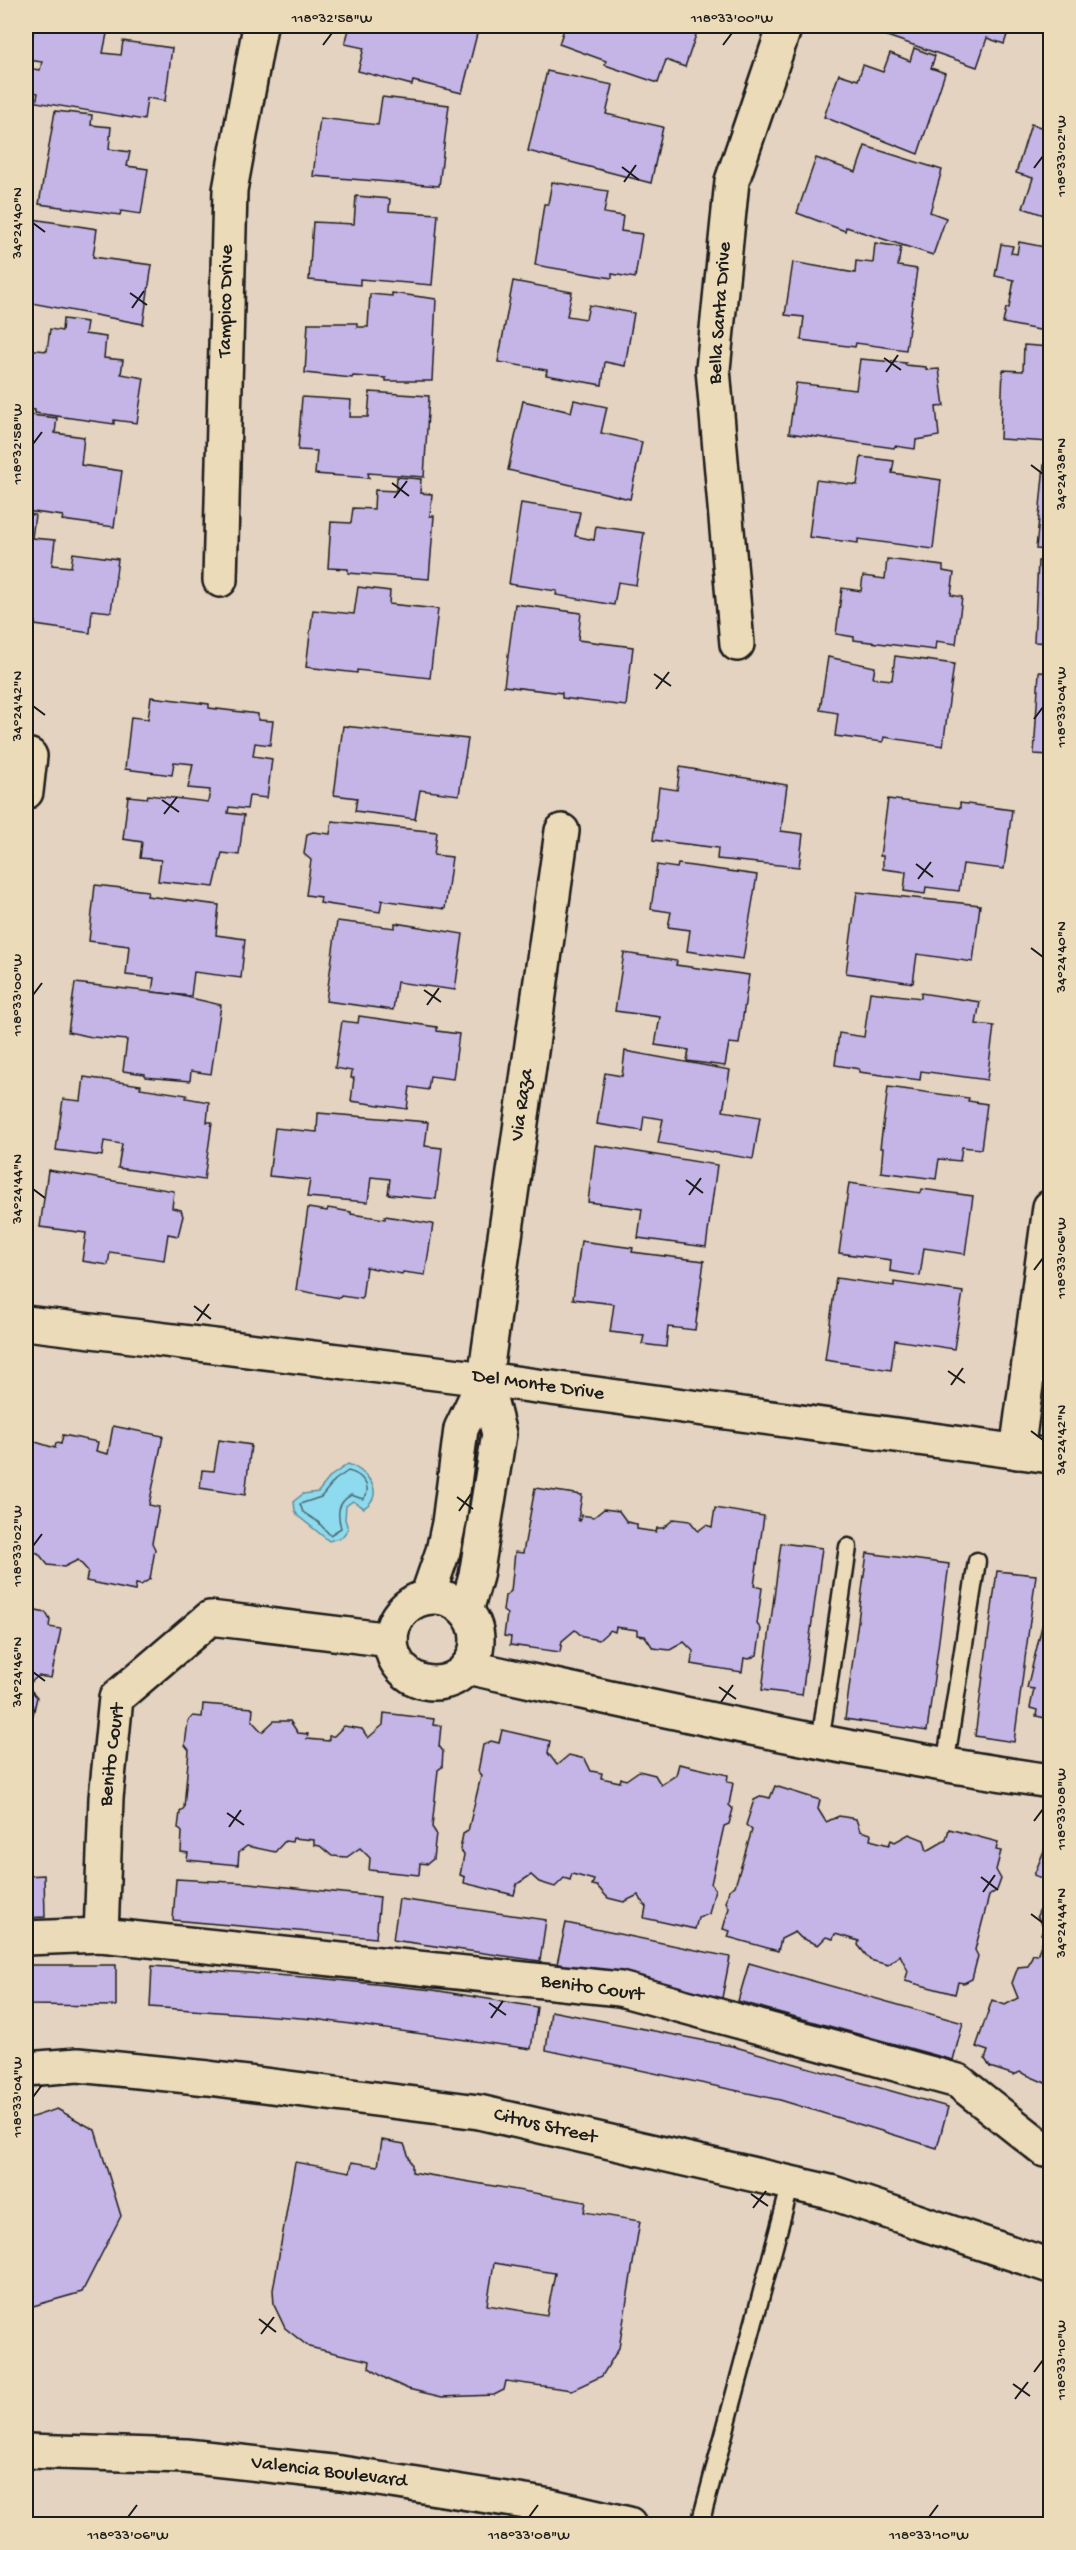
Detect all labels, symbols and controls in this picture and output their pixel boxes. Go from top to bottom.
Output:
text: 118°32'58"W [290,10,373,28]
text: 118°33'00"W [690,10,773,28]
text: 118°33'02"W [1053,115,1071,198]
text: 34°24'40"N [9,187,27,260]
street label: Bella Santa Drive [704,240,737,386]
street label: Tampico Drive [215,244,239,359]
text: 118°32'58"W [9,403,27,486]
text: 34°24'38"N [1053,438,1071,511]
text: 118°33'04"W [1053,666,1071,749]
text: 34°24'42"N [9,671,27,742]
text: 34°24'40"N [1053,921,1071,994]
text: 118°33'00"W [9,954,27,1037]
street label: Via Raza [506,1066,540,1144]
text: 34°24'44"N [9,1154,27,1225]
text: 118°33'06"W [1053,1217,1071,1300]
street label: Del Monte Drive [469,1365,606,1407]
text: 34°24'42"N [1053,1405,1071,1476]
text: 118°33'02"W [9,1505,27,1588]
text: 34°24'46"N [9,1636,27,1708]
street label: Benito Court [95,1700,131,1809]
text: 118°33'08"W [1053,1768,1071,1851]
text: 34°24'44"N [1053,1888,1071,1959]
street label: Benito Court [538,1970,647,2008]
text: 118°33'04"W [9,2056,27,2139]
street label: Citrus Street [491,2104,601,2150]
text: 118°33'10"W [1053,2320,1071,2401]
street label: Valencia Boulevard [249,2452,411,2494]
text: 118°33'06"W [86,2527,169,2545]
text: 118°33'08"W [487,2527,570,2545]
text: 118°33'10"W [888,2527,969,2545]

